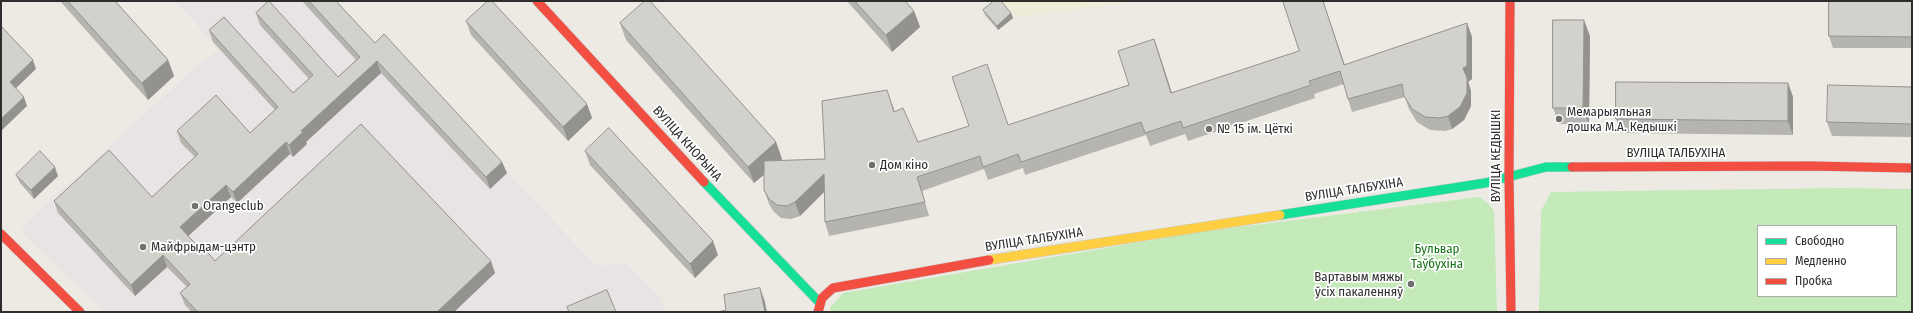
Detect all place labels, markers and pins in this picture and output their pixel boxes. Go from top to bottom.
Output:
place label: Мемарыяльная дошка М.А. Кедышкі [1567,104,1677,135]
marker: Мемарыяльная дошка М.А. Кедышкі [1554,114,1564,124]
place label: № 15 ім. Цёткі [1217,121,1293,137]
marker: № 15 ім. Цёткі [1204,124,1214,134]
place label: Дом кіно [880,157,928,173]
marker: Дом кіно [867,160,877,170]
place label: Orangeclub [203,198,264,214]
marker: Orangeclub [190,201,200,211]
place label: Майфрыдам-цэнтр [151,239,256,255]
marker: Майфрыдам-цэнтр [138,242,148,252]
place label: Вартавым мяжы ўсіх пакаленняў [1314,269,1403,300]
marker: Вартавым мяжы ўсіх пакаленняў [1406,279,1416,289]

